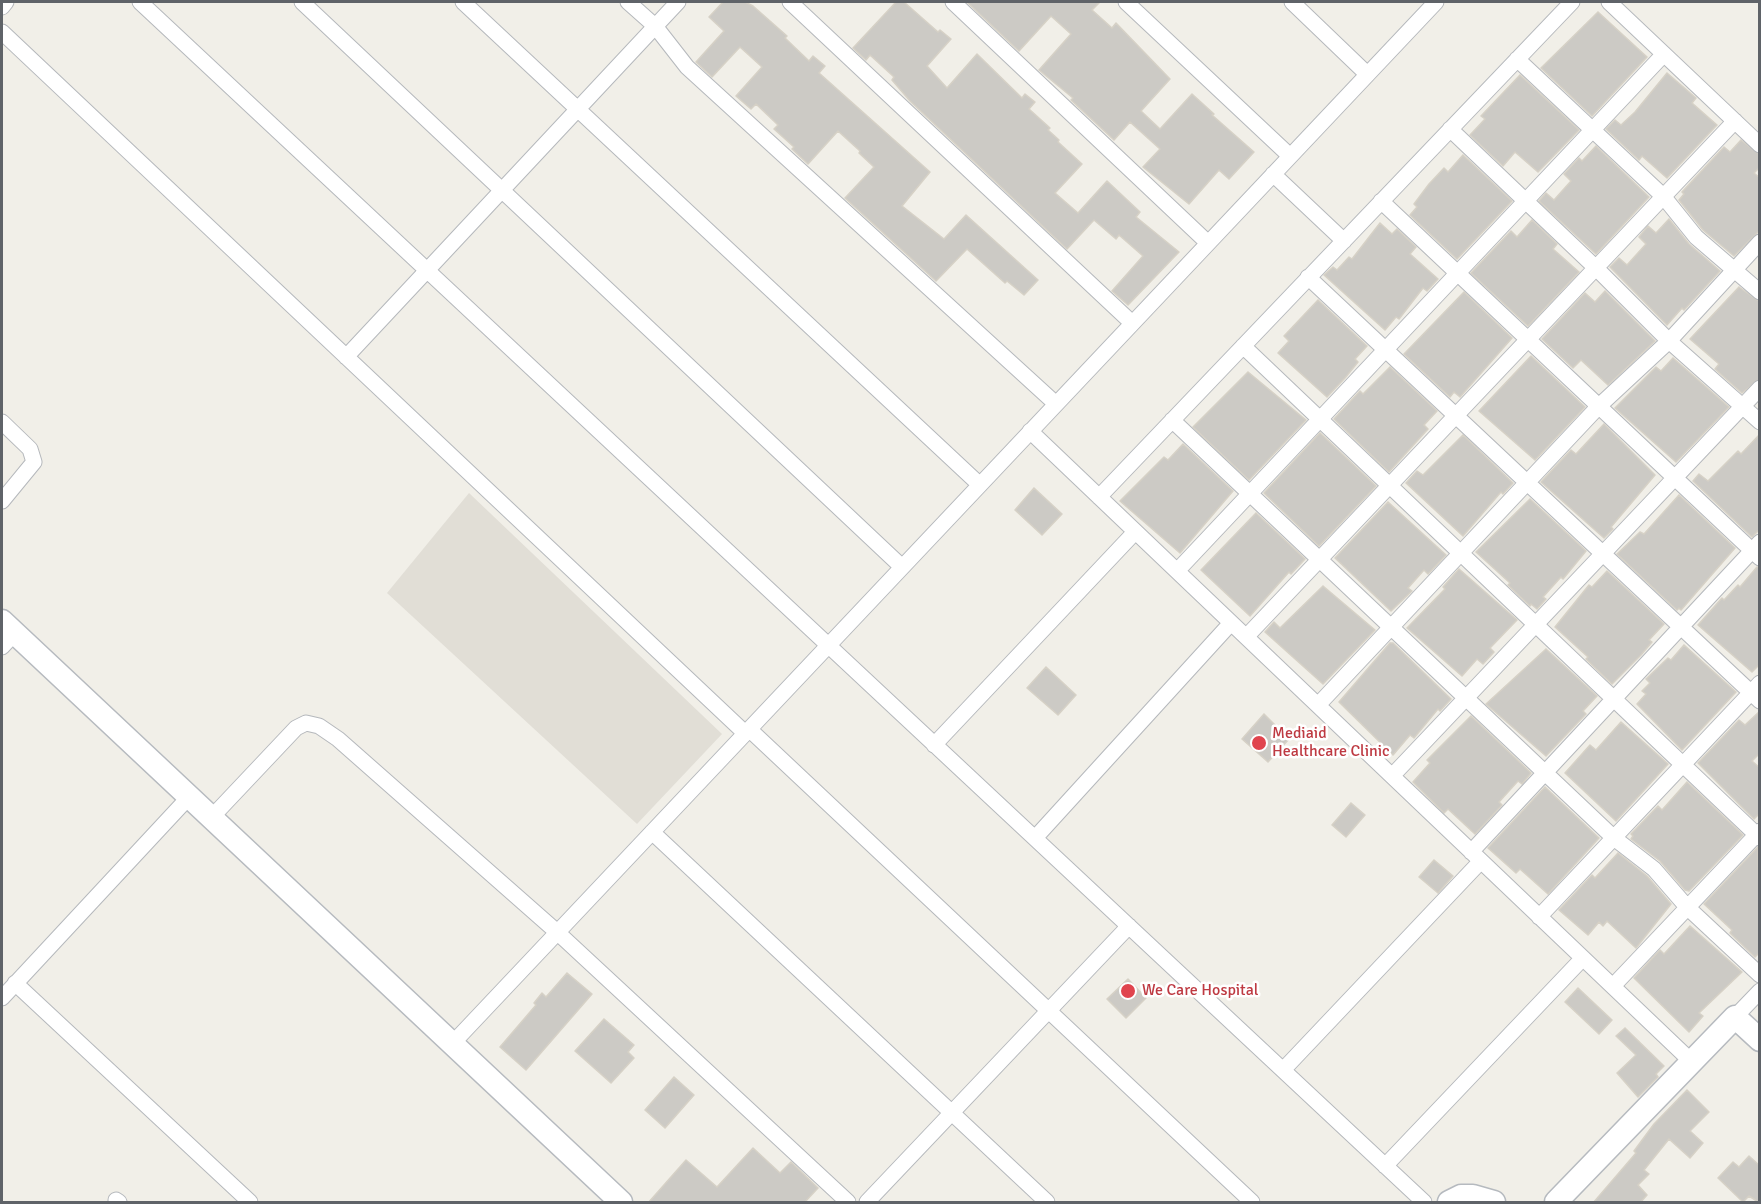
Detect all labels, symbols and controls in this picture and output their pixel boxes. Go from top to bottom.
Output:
place label: Mediaid Healthcare Clinic [1272,724,1390,762]
marker: Mediaid Healthcare Clinic [1250,734,1268,752]
place label: We Care Hospital [1142,981,1259,1001]
marker: We Care Hospital [1119,982,1137,1000]

